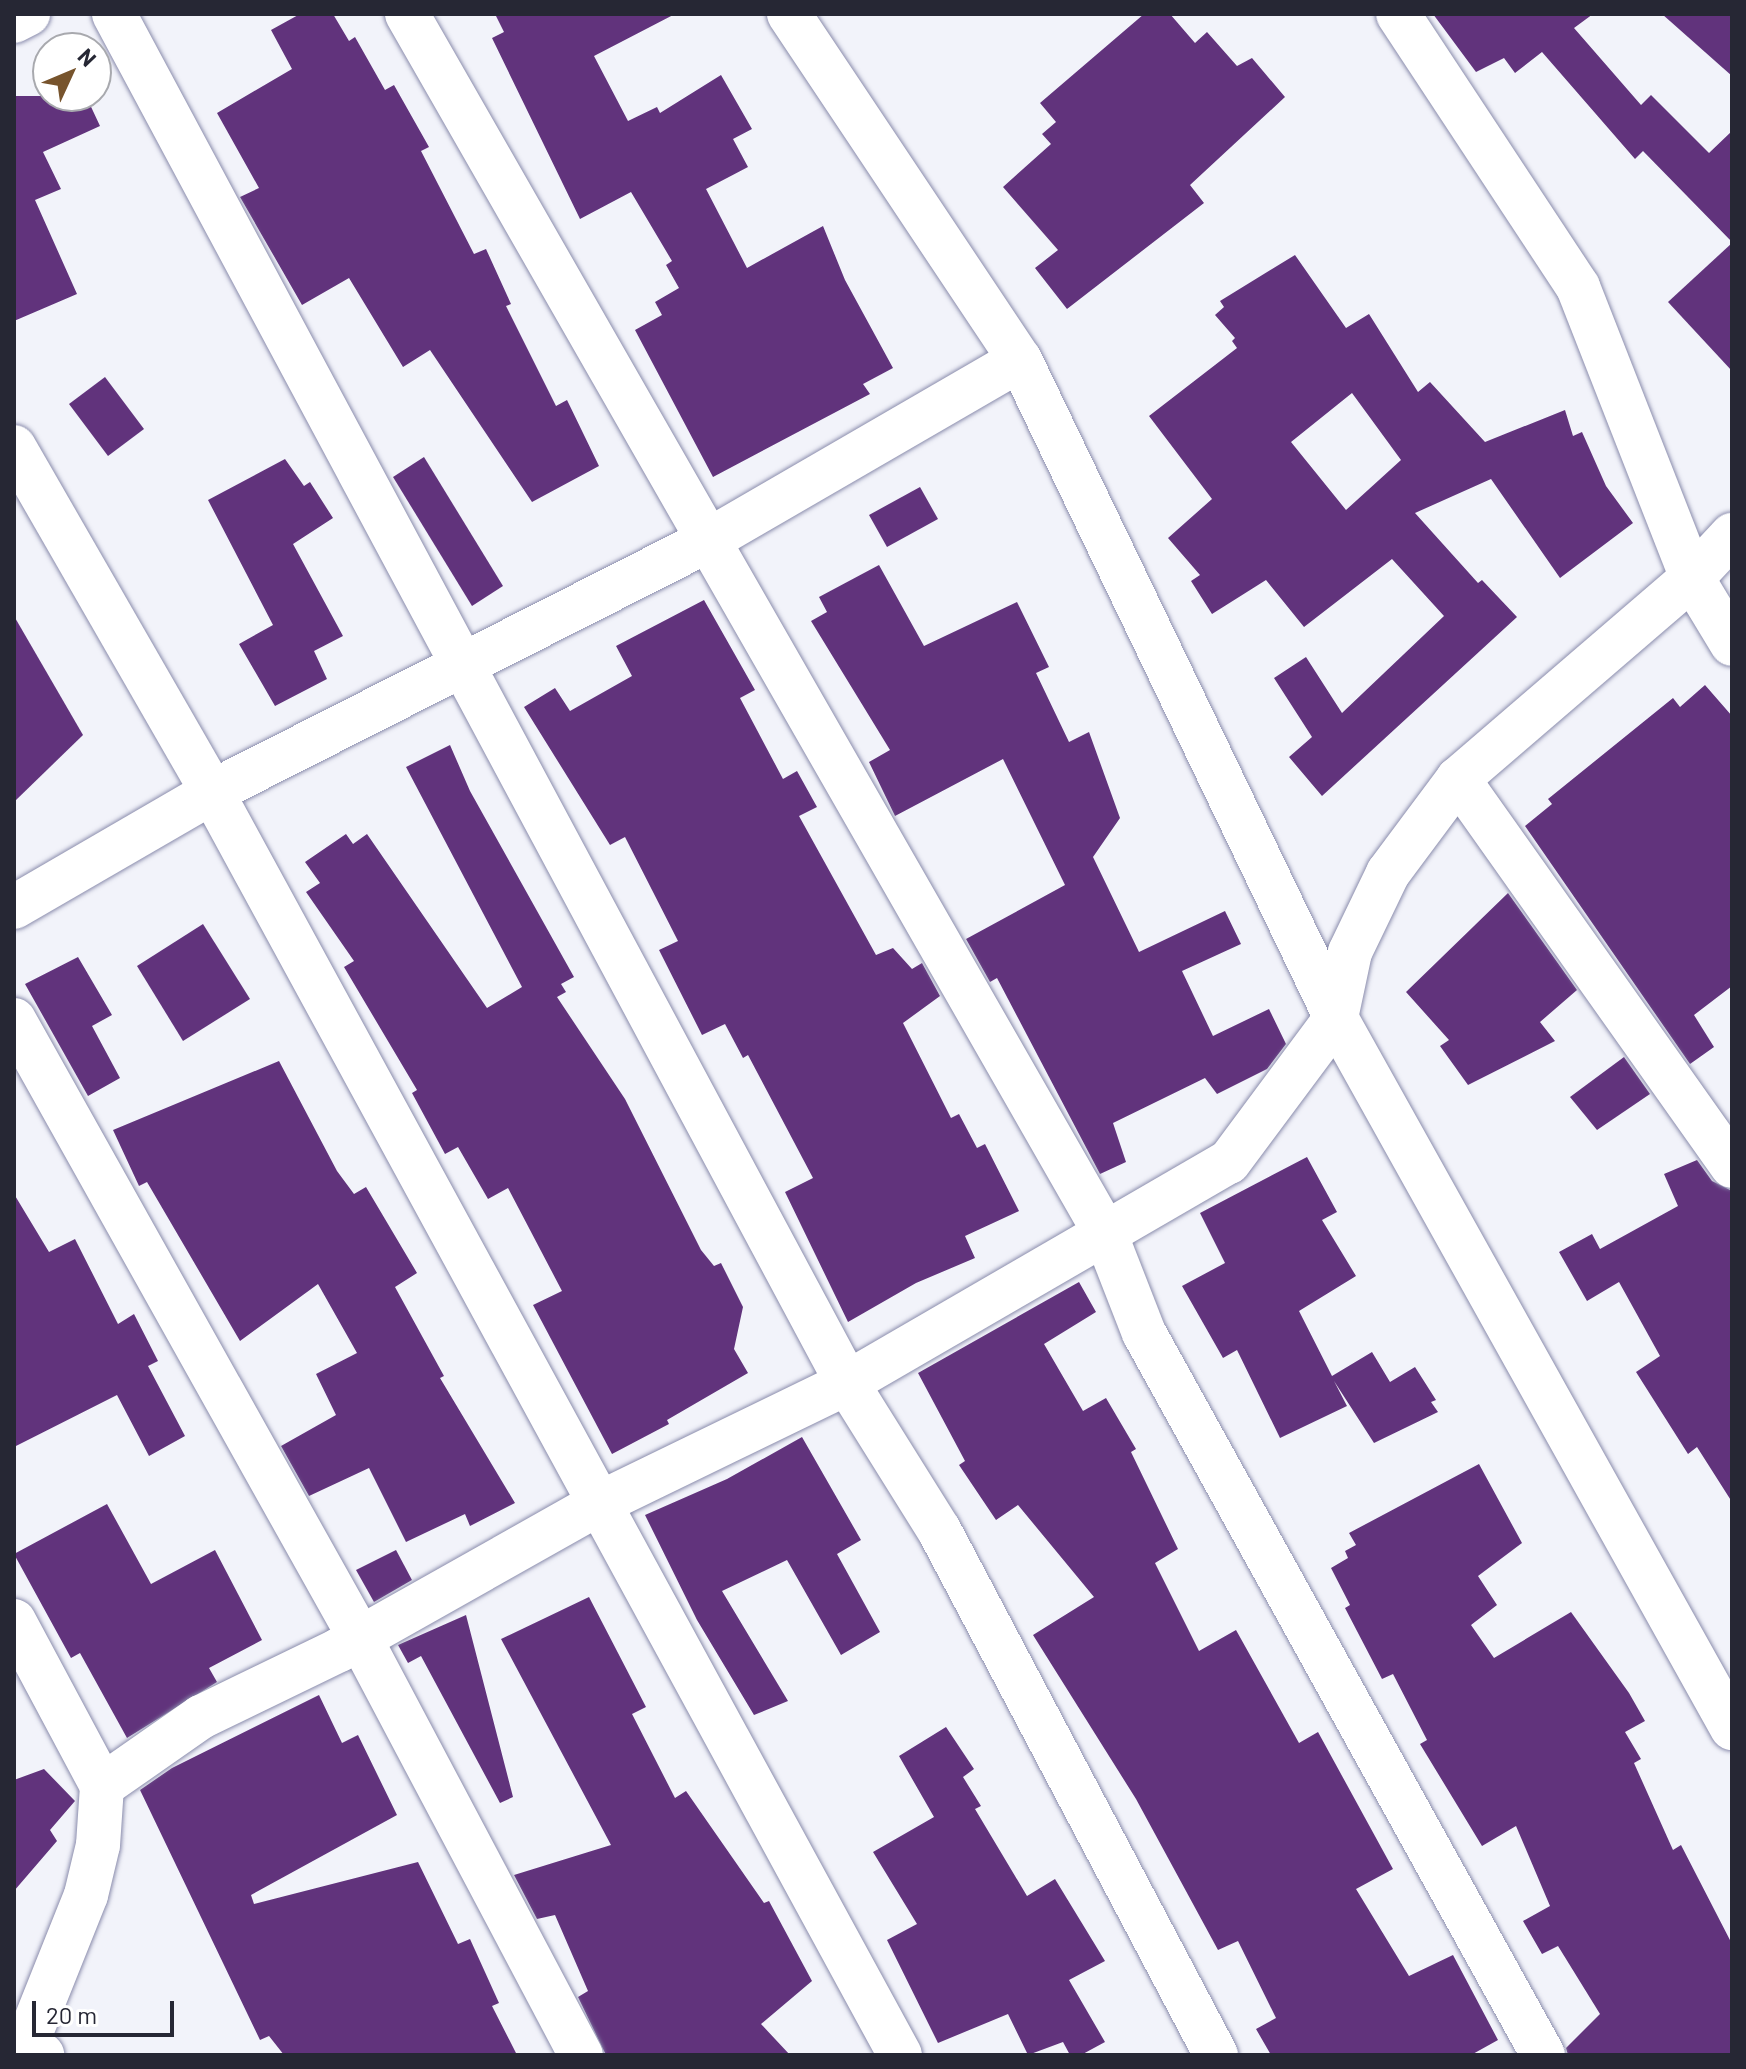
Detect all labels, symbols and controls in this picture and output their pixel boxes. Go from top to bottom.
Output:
north arrow [32,32,112,112]
text: N [73,42,102,71]
scale bar [36,1985,178,2035]
text: 20 m [46,2000,97,2029]

